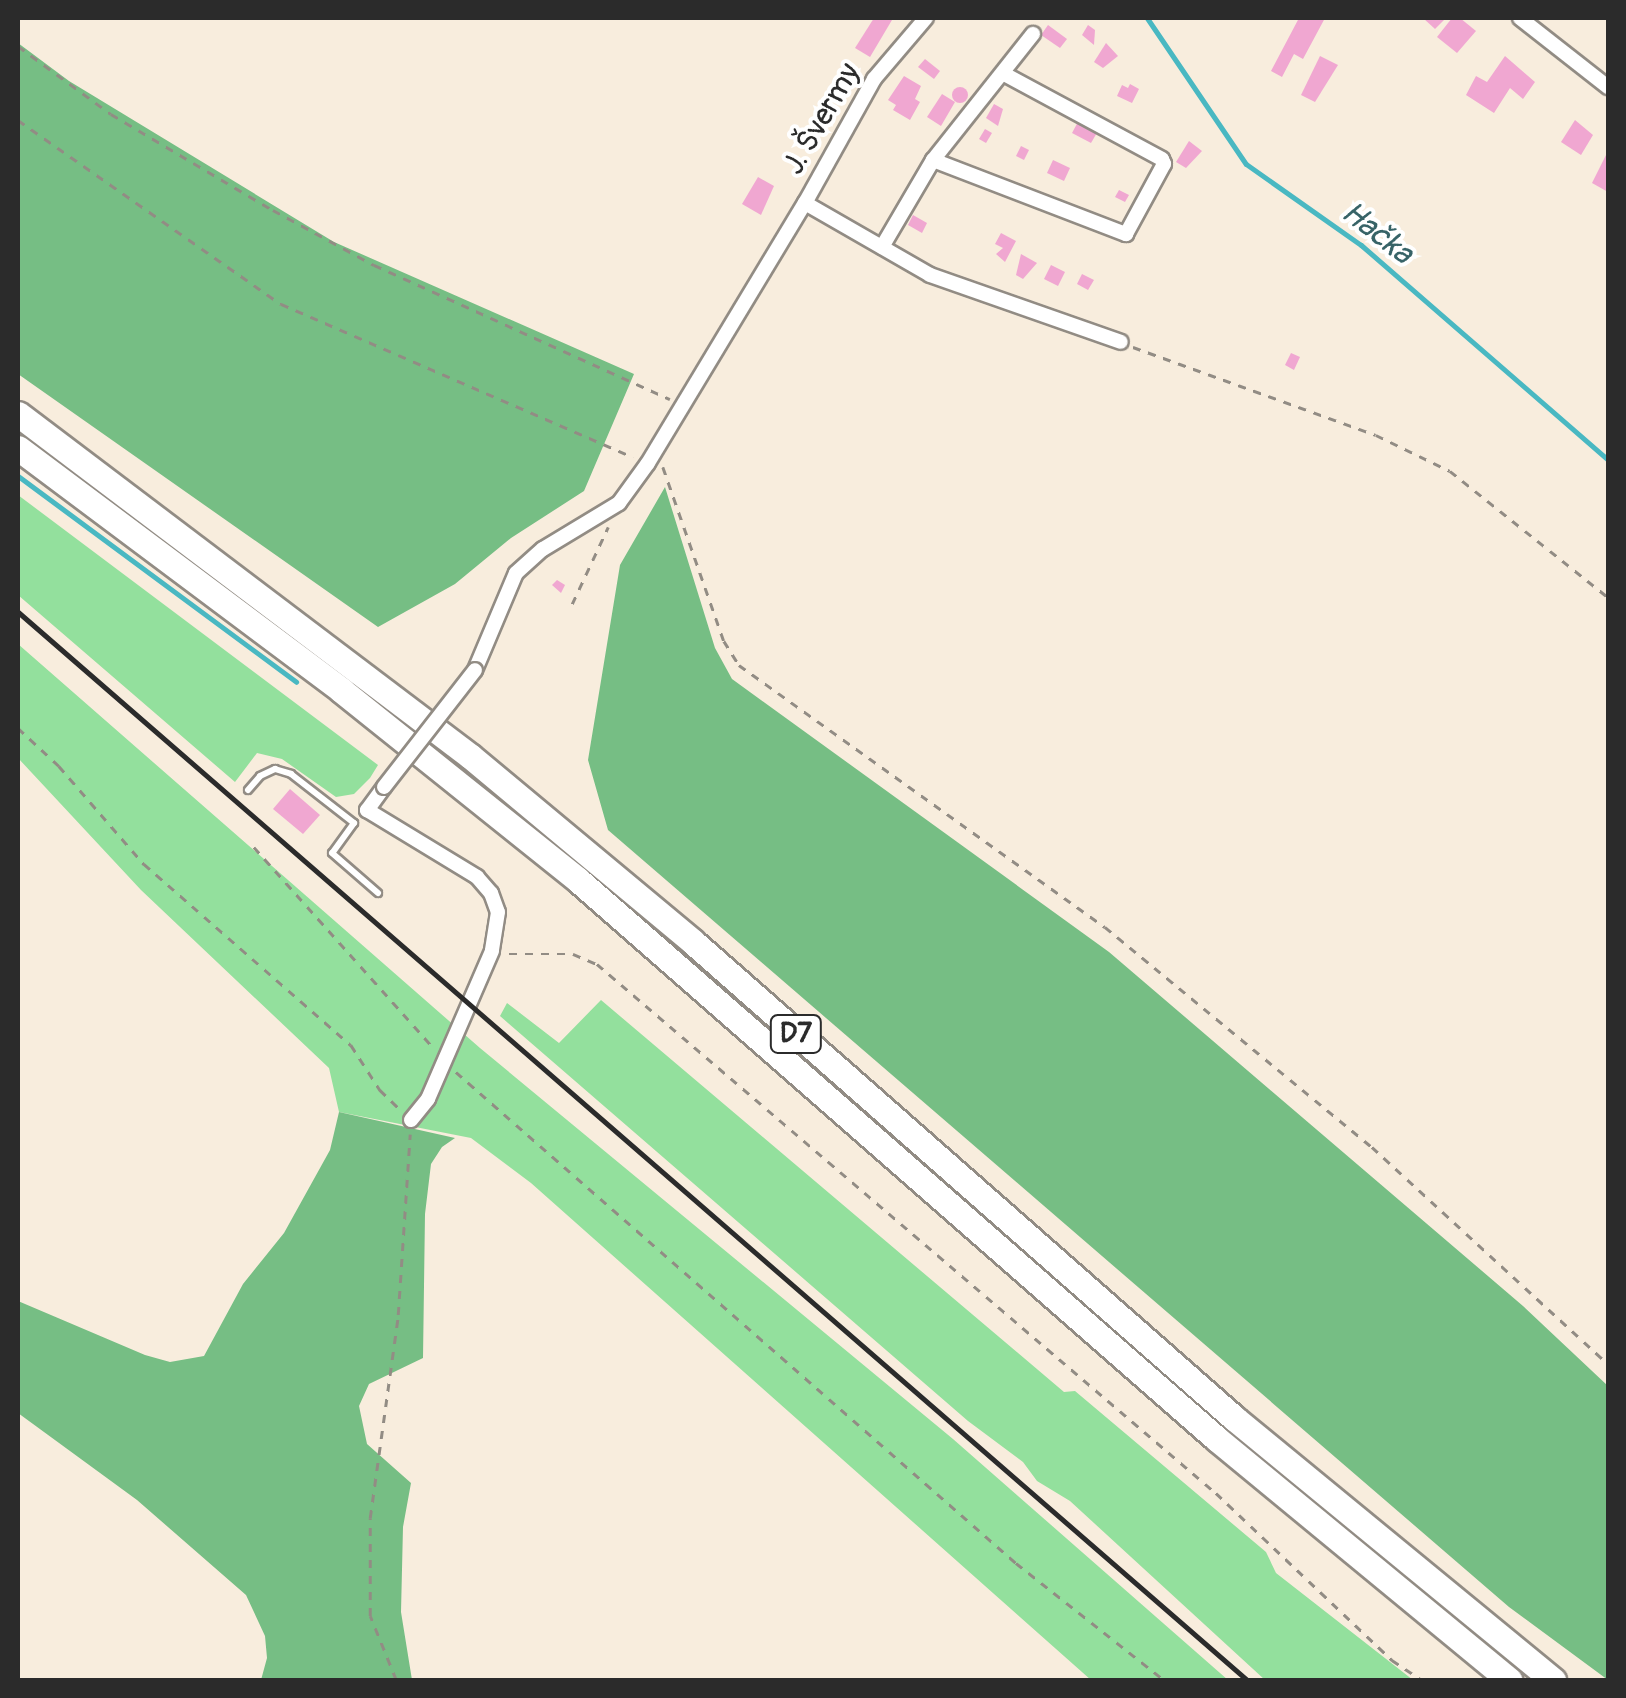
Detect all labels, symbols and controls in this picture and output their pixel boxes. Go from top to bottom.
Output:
street label: J. Švermy [776,57,868,181]
water label: Hačka [1334,193,1420,273]
road number: D7 [768,1011,824,1057]

